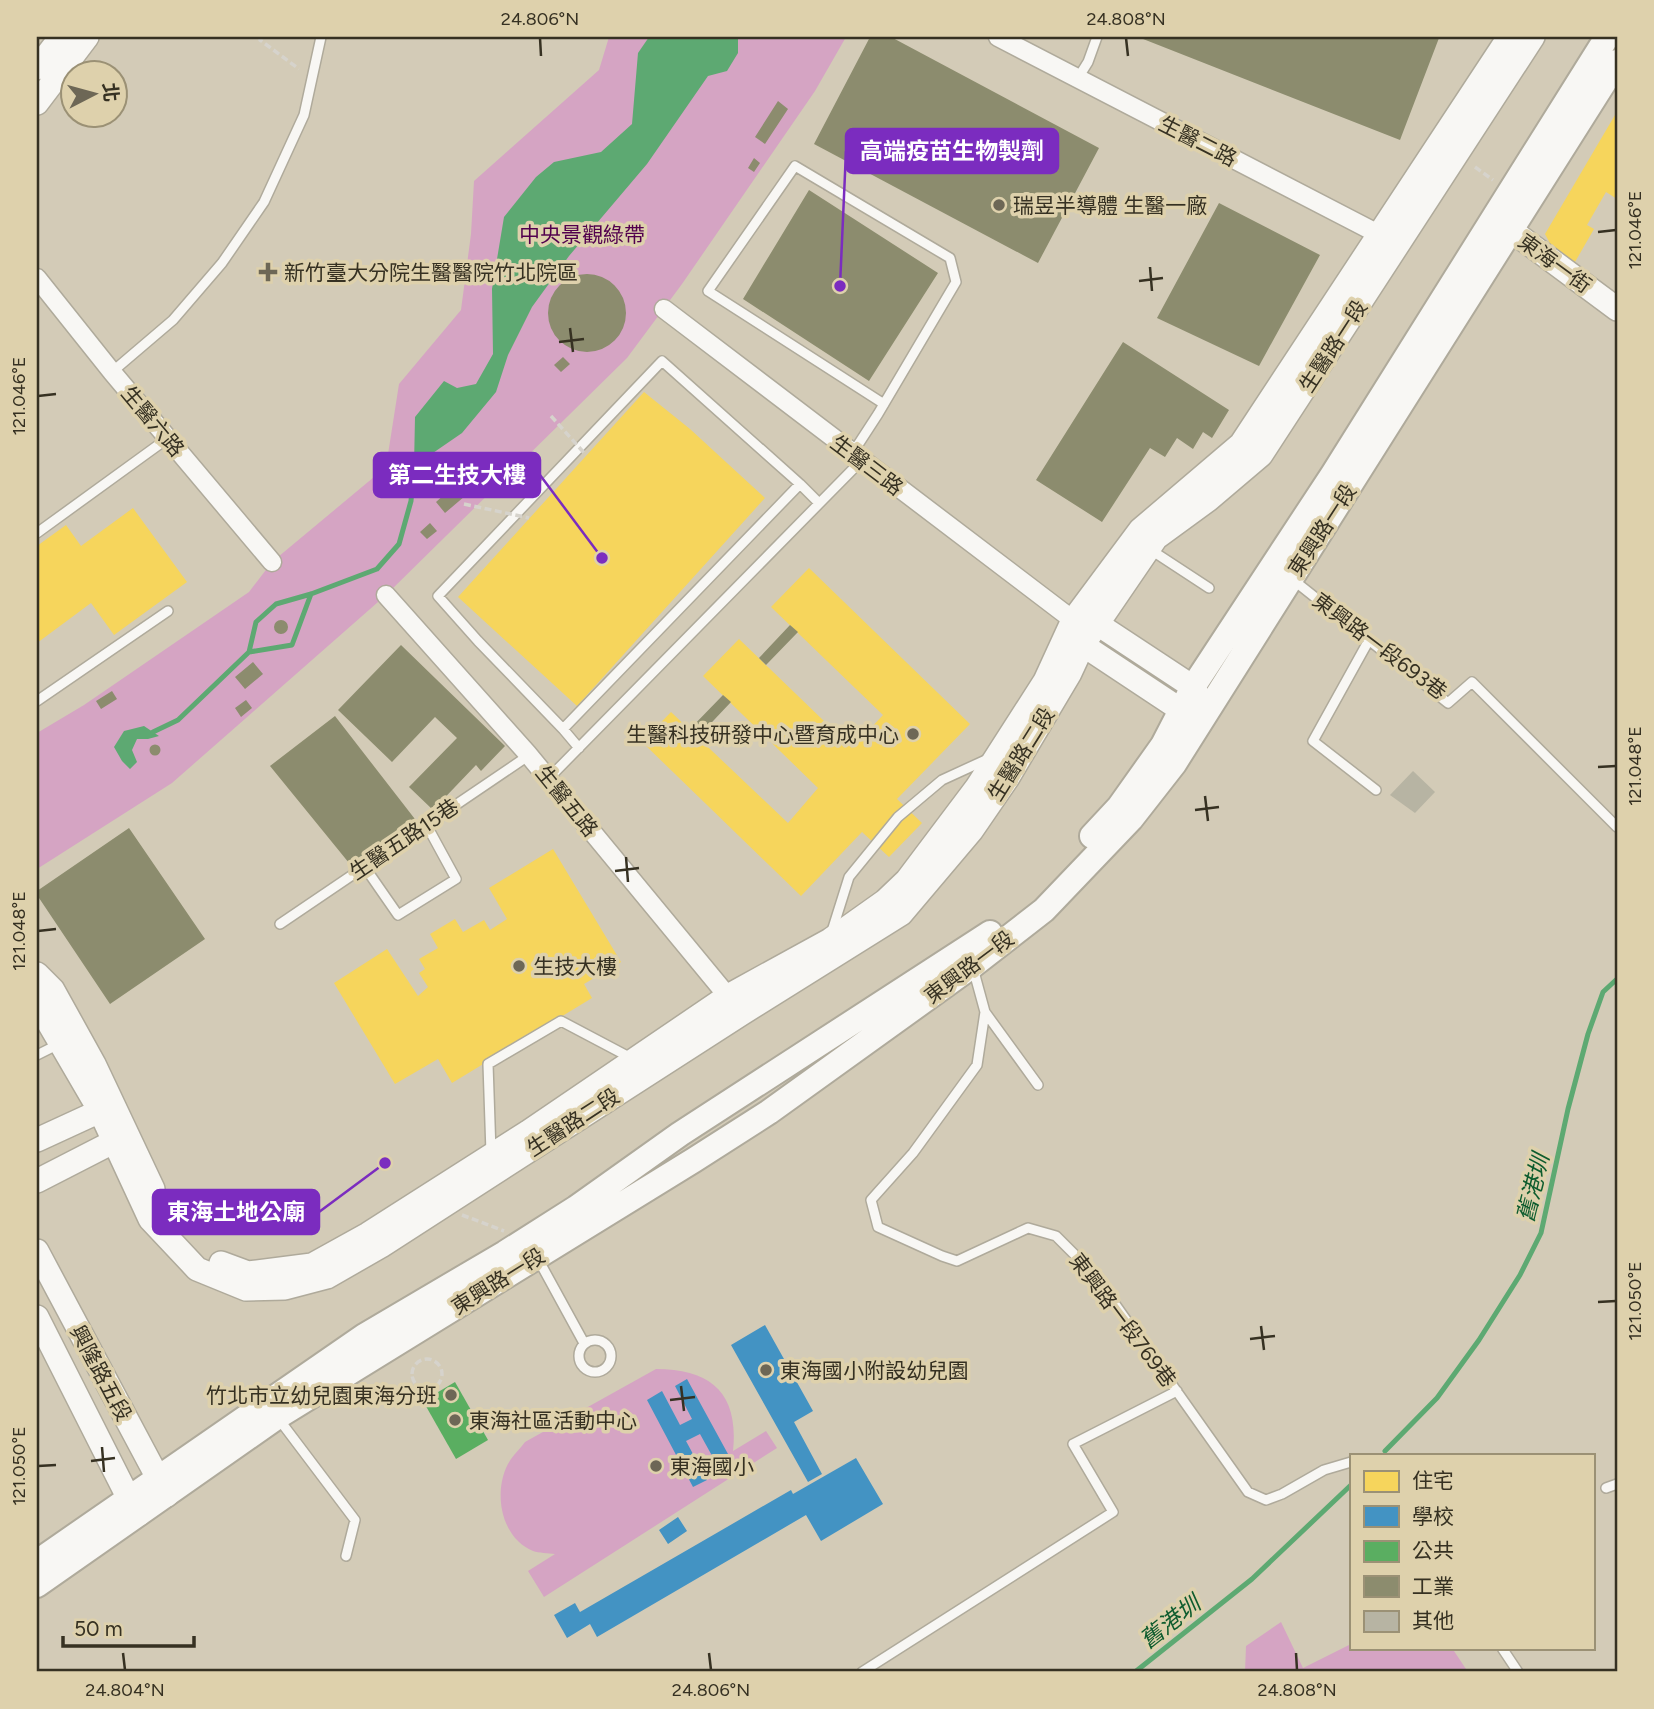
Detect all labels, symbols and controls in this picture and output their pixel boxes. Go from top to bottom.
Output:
text: 24.806°N [501,8,579,30]
text: 24.808°N [1086,8,1166,30]
north arrow [60,60,130,130]
text: 北 [98,82,123,103]
street label: 生醫二路 [1155,111,1241,171]
callout: 高端疫苗生物製劑 [846,129,1058,173]
text: 高端疫苗生物製劑 [860,137,1044,165]
text: 121.046°E [1624,191,1646,269]
place label: 瑞昱半導體 生醫一廠 [1013,193,1207,218]
marker: 瑞昱半導體 生醫一廠 [991,197,1007,213]
park label: 中央景觀綠帶 [519,222,645,247]
street label: 東海一街 [1514,228,1596,298]
place label: 新竹臺大分院生醫醫院竹北院區 [284,260,578,285]
marker: 新竹臺大分院生醫醫院竹北院區 [258,262,278,282]
street label: 生醫路一段 [1294,295,1372,397]
text: 121.046°E [8,357,30,435]
street label: 生醫六路 [116,381,190,461]
street label: 生醫三路 [826,430,908,500]
callout: 第二生技大樓 [374,453,540,497]
text: 第二生技大樓 [388,461,526,489]
street label: 東興路一段 [1283,479,1361,581]
street label: 東興路一段693巷 [1308,588,1452,704]
street label: 生醫路二段 [983,703,1059,805]
place label: 生醫科技研發中心暨育成中心 [626,722,899,747]
marker: 生醫科技研發中心暨育成中心 [905,726,921,742]
text: 121.048°E [1624,726,1646,806]
street label: 生醫五路 [531,760,603,842]
street label: 生醫五路15巷 [345,793,463,885]
text: 121.048°E [8,891,30,971]
street label: 東興路一段 [920,925,1018,1009]
place label: 生技大樓 [533,954,617,979]
marker: 生技大樓 [511,958,527,974]
street label: 生醫路二段 [522,1083,624,1161]
water label: 舊港圳 [1511,1148,1556,1225]
callout: 東海土地公廟 [153,1190,319,1234]
text: 東海土地公廟 [167,1198,305,1226]
street label: 東興路一段 [447,1243,549,1319]
street label: 東興路一段769巷 [1065,1248,1181,1392]
text: 121.050°E [1624,1261,1646,1341]
street label: 興隆路五段 [65,1321,137,1425]
place label: 東海國小附設幼兒園 [780,1358,969,1383]
marker: 東海國小附設幼兒園 [758,1362,774,1378]
place label: 竹北市立幼兒園東海分班 [206,1383,437,1408]
marker: 竹北市立幼兒園東海分班 [443,1387,459,1403]
place label: 東海社區活動中心 [469,1408,637,1433]
marker: 東海社區活動中心 [447,1412,463,1428]
text: 121.050°E [8,1426,30,1506]
place label: 東海國小 [670,1454,754,1479]
legend [1350,1454,1594,1650]
marker: 東海國小 [648,1458,664,1474]
text: 住宅 [1412,1468,1454,1493]
text: 學校 [1412,1504,1454,1529]
text: 公共 [1412,1538,1454,1563]
text: 工業 [1412,1574,1454,1599]
water label: 舊港圳 [1134,1588,1208,1654]
scale bar [63,1604,194,1648]
text: 其他 [1412,1608,1454,1633]
text: 50 m [74,1616,123,1641]
text: 24.804°N [85,1679,165,1701]
text: 24.806°N [672,1679,750,1701]
text: 24.808°N [1257,1679,1337,1701]

